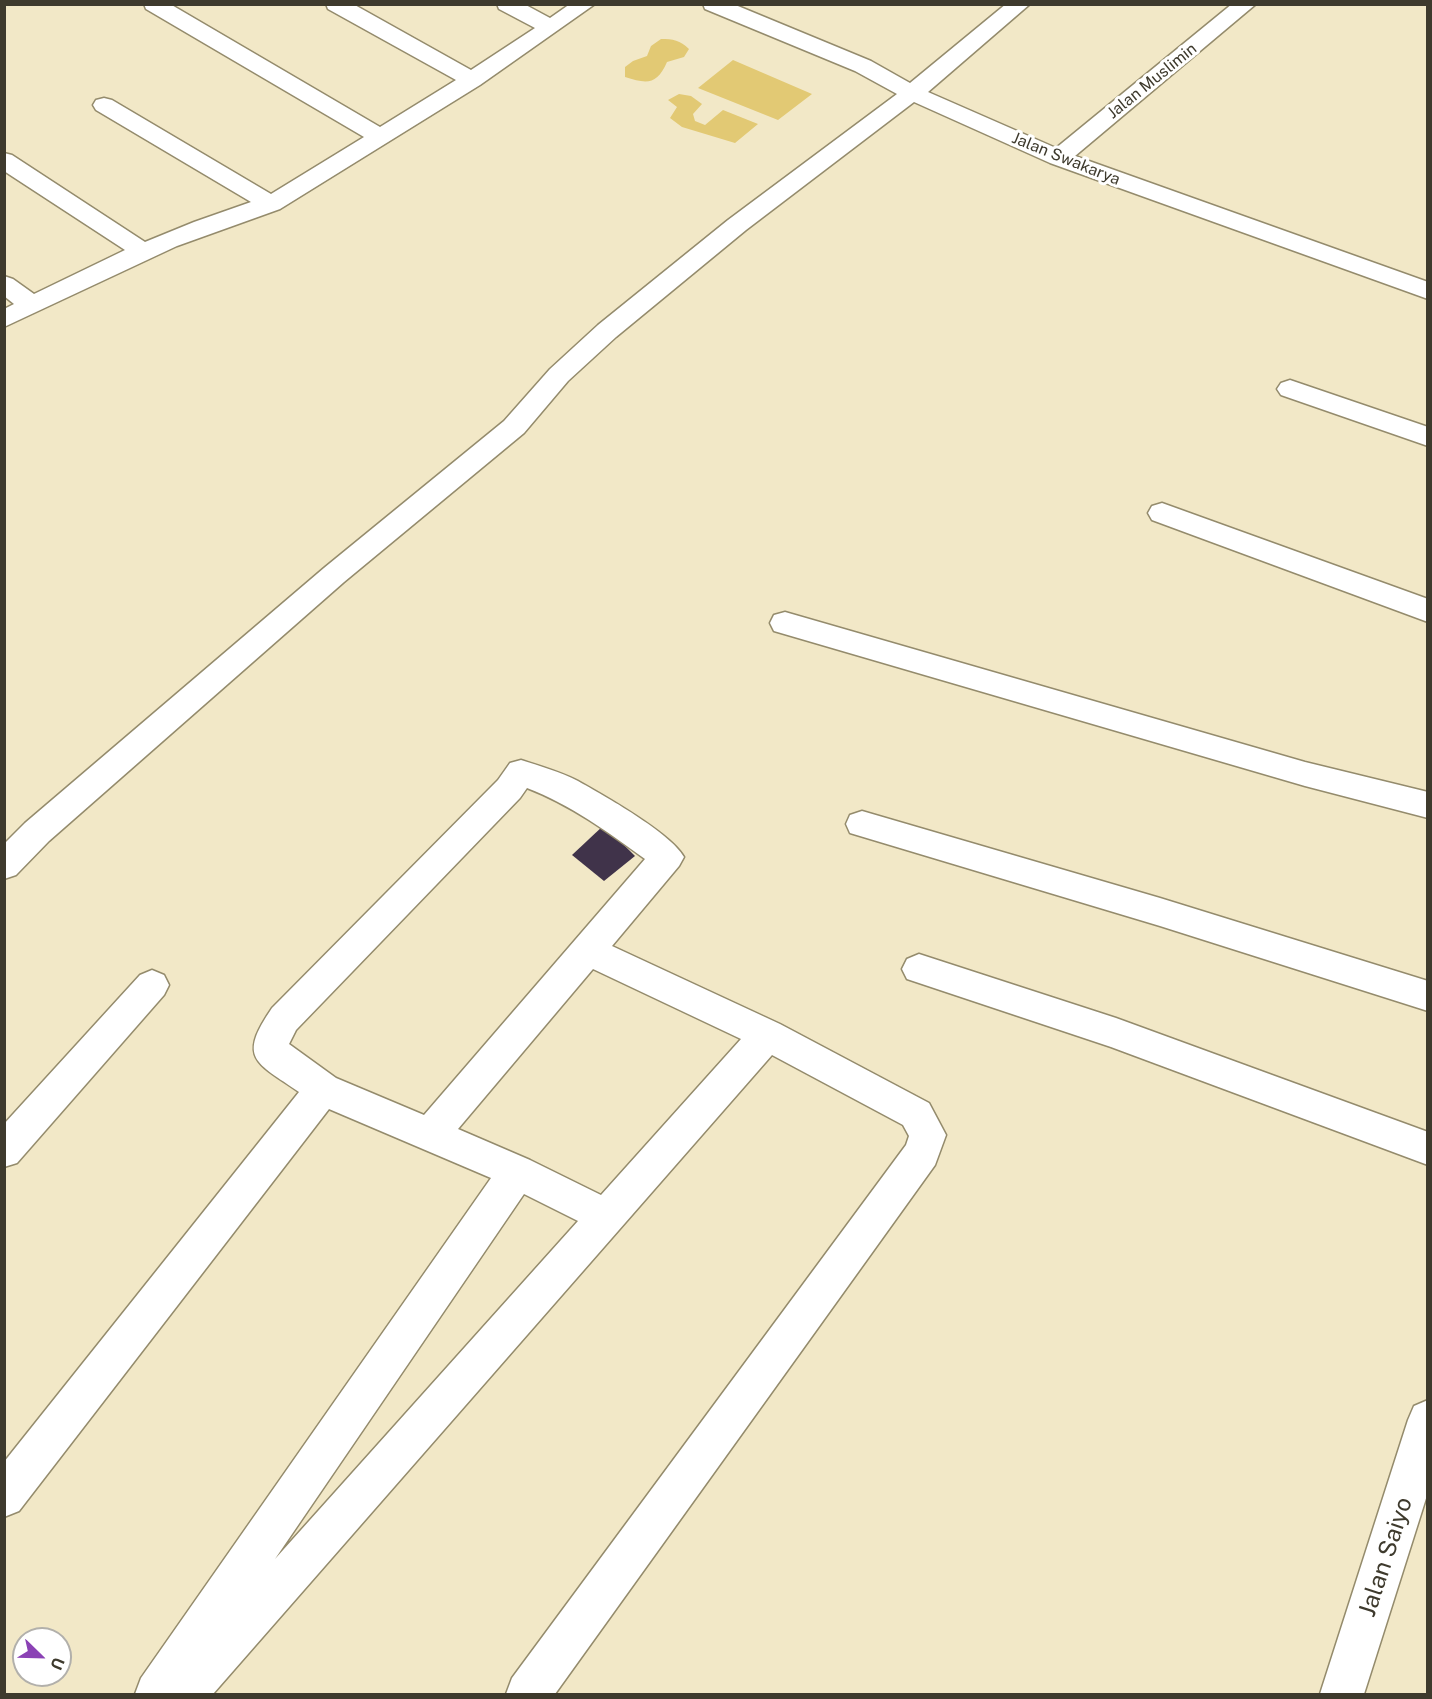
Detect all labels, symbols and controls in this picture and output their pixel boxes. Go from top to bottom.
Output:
street label: Jalan Muslimin [1103,39,1201,123]
street label: Jalan Swakarya [1009,129,1123,189]
street label: Jalan Saiyo [1353,1494,1419,1620]
north arrow [12,1627,72,1687]
text: U [46,1654,68,1672]

